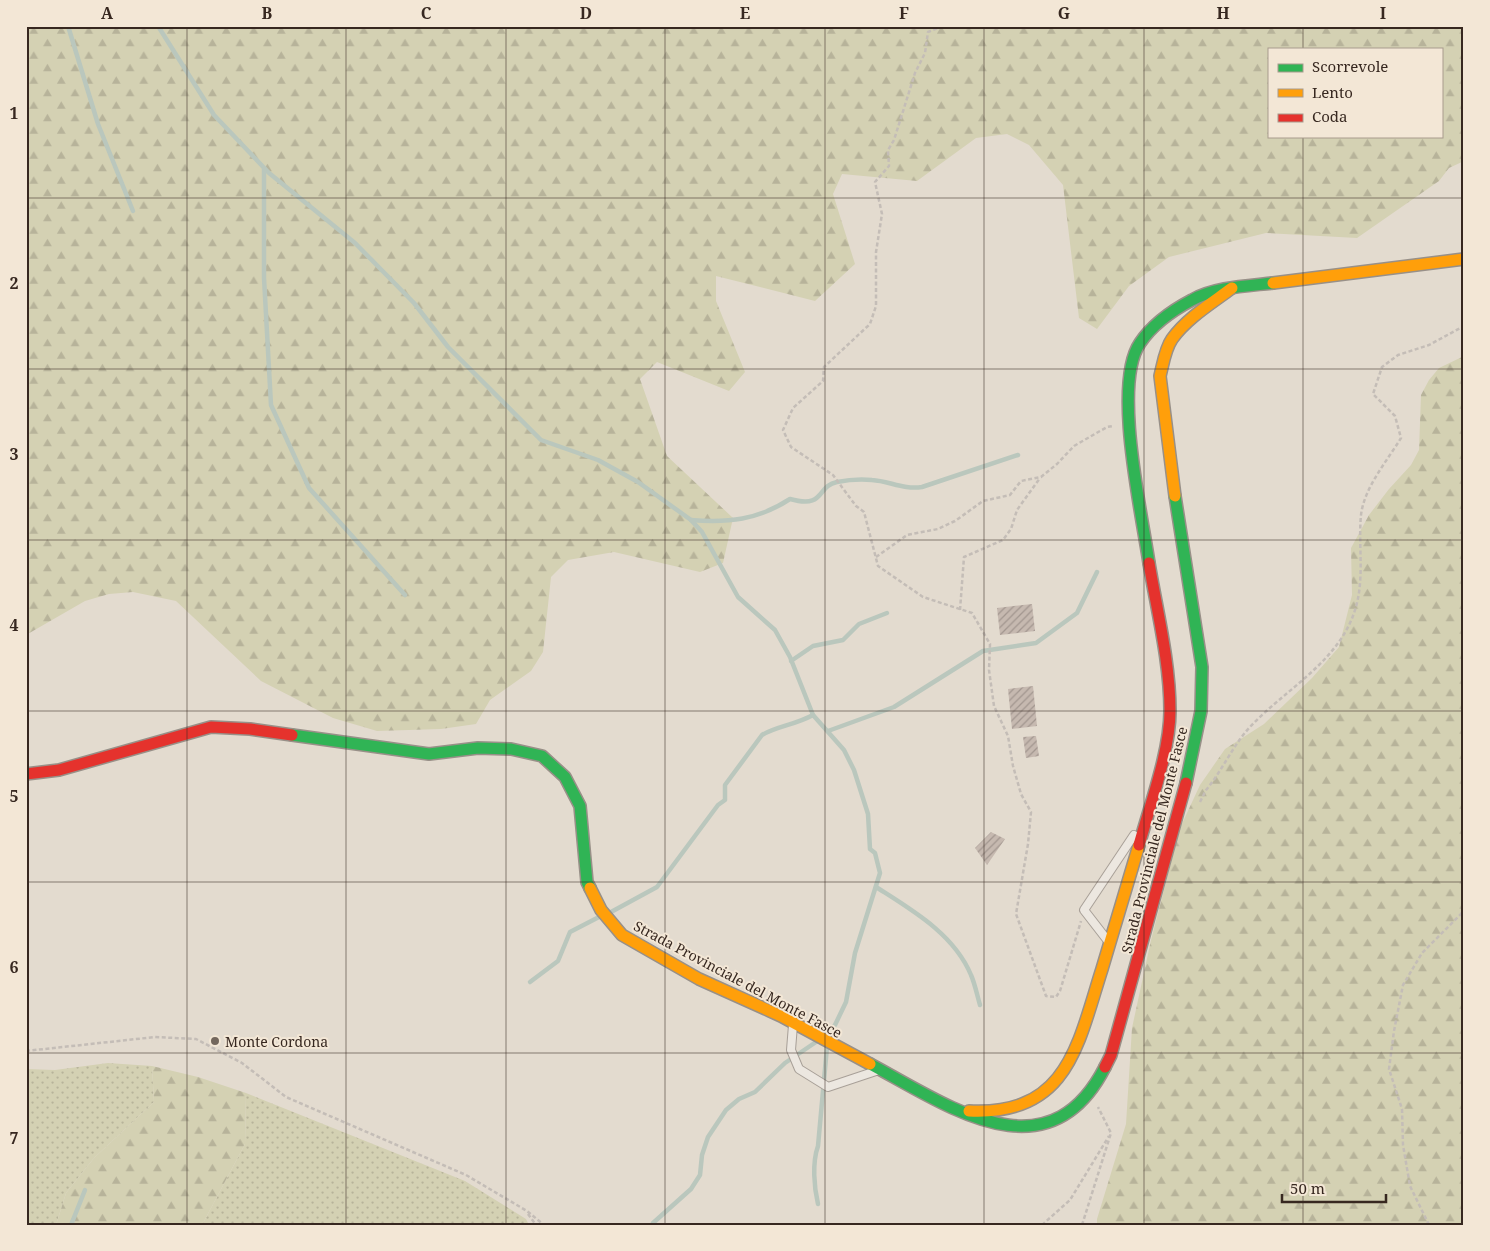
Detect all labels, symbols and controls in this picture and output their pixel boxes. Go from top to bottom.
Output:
text: A [101,2,114,24]
text: B [262,2,273,24]
text: C [421,2,432,24]
text: D [580,2,592,24]
text: E [740,2,750,24]
text: F [899,2,909,24]
text: G [1058,2,1070,24]
text: H [1216,2,1230,24]
text: I [1380,2,1386,24]
legend [1268,48,1442,138]
text: Scorrevole [1312,56,1388,76]
text: Lento [1312,82,1353,102]
text: 1 [9,102,19,124]
text: Coda [1312,106,1348,126]
text: 2 [9,272,19,294]
text: 3 [9,443,19,465]
text: 4 [9,614,19,636]
street label: Strada Provinciale del Monte Fasce [1117,725,1191,955]
text: 5 [9,785,19,807]
street label: Strada Provinciale del Monte Fasce [631,916,845,1042]
text: 6 [9,956,19,978]
place label: Monte Cordona [225,1032,328,1051]
marker: Monte Cordona [209,1035,221,1047]
text: 7 [9,1127,19,1149]
scale bar [1282,1171,1386,1203]
text: 50 m [1290,1178,1325,1198]

